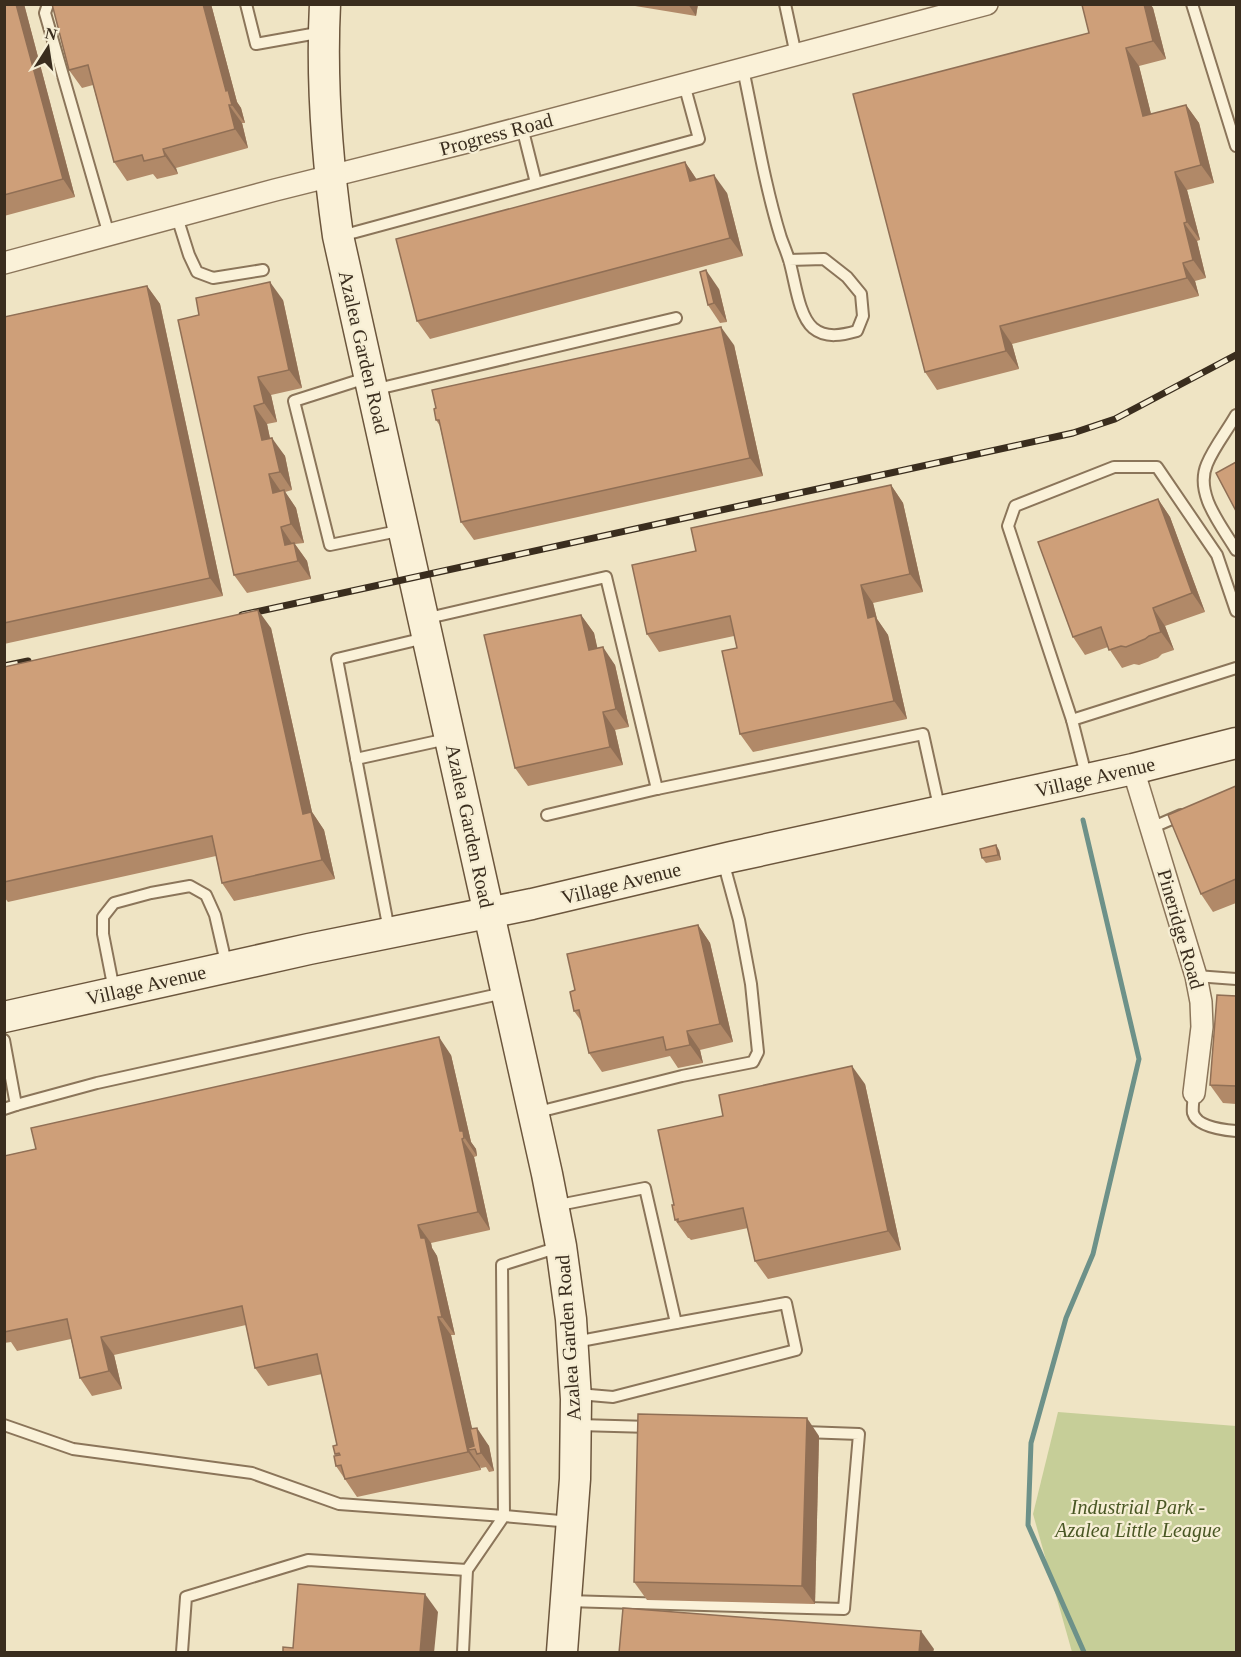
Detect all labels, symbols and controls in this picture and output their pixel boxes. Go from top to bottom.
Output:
north arrow [18,18,78,78]
text: N [44,24,59,43]
street label: Progress Road [437,108,555,161]
street label: Azalea Garden Road [335,268,393,436]
street label: Azalea Garden Road [442,742,498,910]
street label: Village Avenue [1033,753,1157,802]
street label: Village Avenue [559,858,683,909]
street label: Pineridge Road [1152,866,1209,992]
street label: Village Avenue [84,961,208,1010]
street label: Azalea Garden Road [551,1254,585,1422]
park label: Industrial Park - Azalea Little League [1053,1496,1221,1542]

